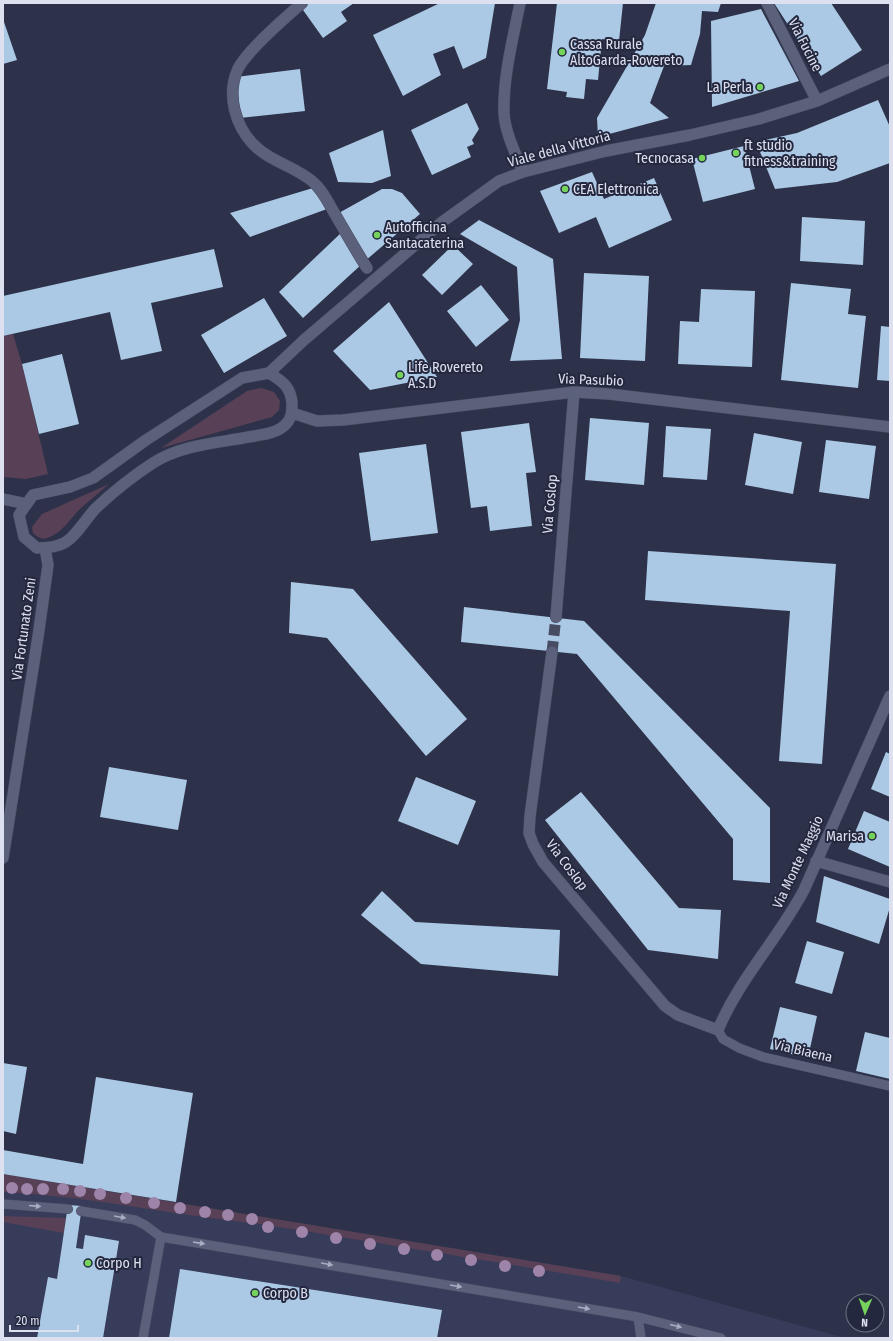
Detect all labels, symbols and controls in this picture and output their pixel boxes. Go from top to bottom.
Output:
street label: Via Fucine [784,15,826,75]
place label: Cassa Rurale AltoGarda-Rovereto [570,36,683,69]
marker: Cassa Rurale AltoGarda-Rovereto [557,47,567,57]
place label: La Perla [707,79,752,96]
marker: La Perla [755,82,765,92]
street label: Viale della Vittoria [506,127,612,171]
place label: ft studio fitness&training [744,137,836,170]
marker: ft studio fitness&training [731,148,741,158]
place label: Tecnocasa [635,150,694,167]
marker: Tecnocasa [697,153,707,163]
place label: CEA Elettronica [573,181,659,198]
marker: CEA Elettronica [560,184,570,194]
place label: Autofficina Santacaterina [385,219,464,252]
marker: Autofficina Santacaterina [372,230,382,240]
place label: Life Rovereto A.S.D [408,359,483,392]
marker: Life Rovereto A.S.D [395,370,405,380]
street label: Via Pasubio [558,370,624,390]
street label: Via Coslop [539,474,561,534]
street label: Via Fortunato Zeni [8,576,40,682]
street label: Via Monte Maggio [769,813,827,911]
place label: Marisa [826,828,864,845]
marker: Marisa [867,831,877,841]
street label: Via Coslop [542,836,592,894]
street label: Via Biaena [772,1036,834,1066]
one-way arrow [29,1203,41,1210]
one-way arrow [114,1215,126,1221]
one-way arrow [193,1240,205,1246]
place label: Corpo H [96,1255,142,1272]
marker: Corpo H [83,1258,93,1268]
one-way arrow [321,1261,334,1267]
one-way arrow [450,1283,462,1289]
place label: Corpo B [263,1285,308,1302]
marker: Corpo B [250,1288,260,1298]
north arrow [845,1293,885,1333]
one-way arrow [578,1305,590,1311]
scale bar [10,1307,78,1333]
text: 20 m [16,1314,40,1328]
text: N [861,1316,868,1329]
one-way arrow [670,1324,682,1330]

